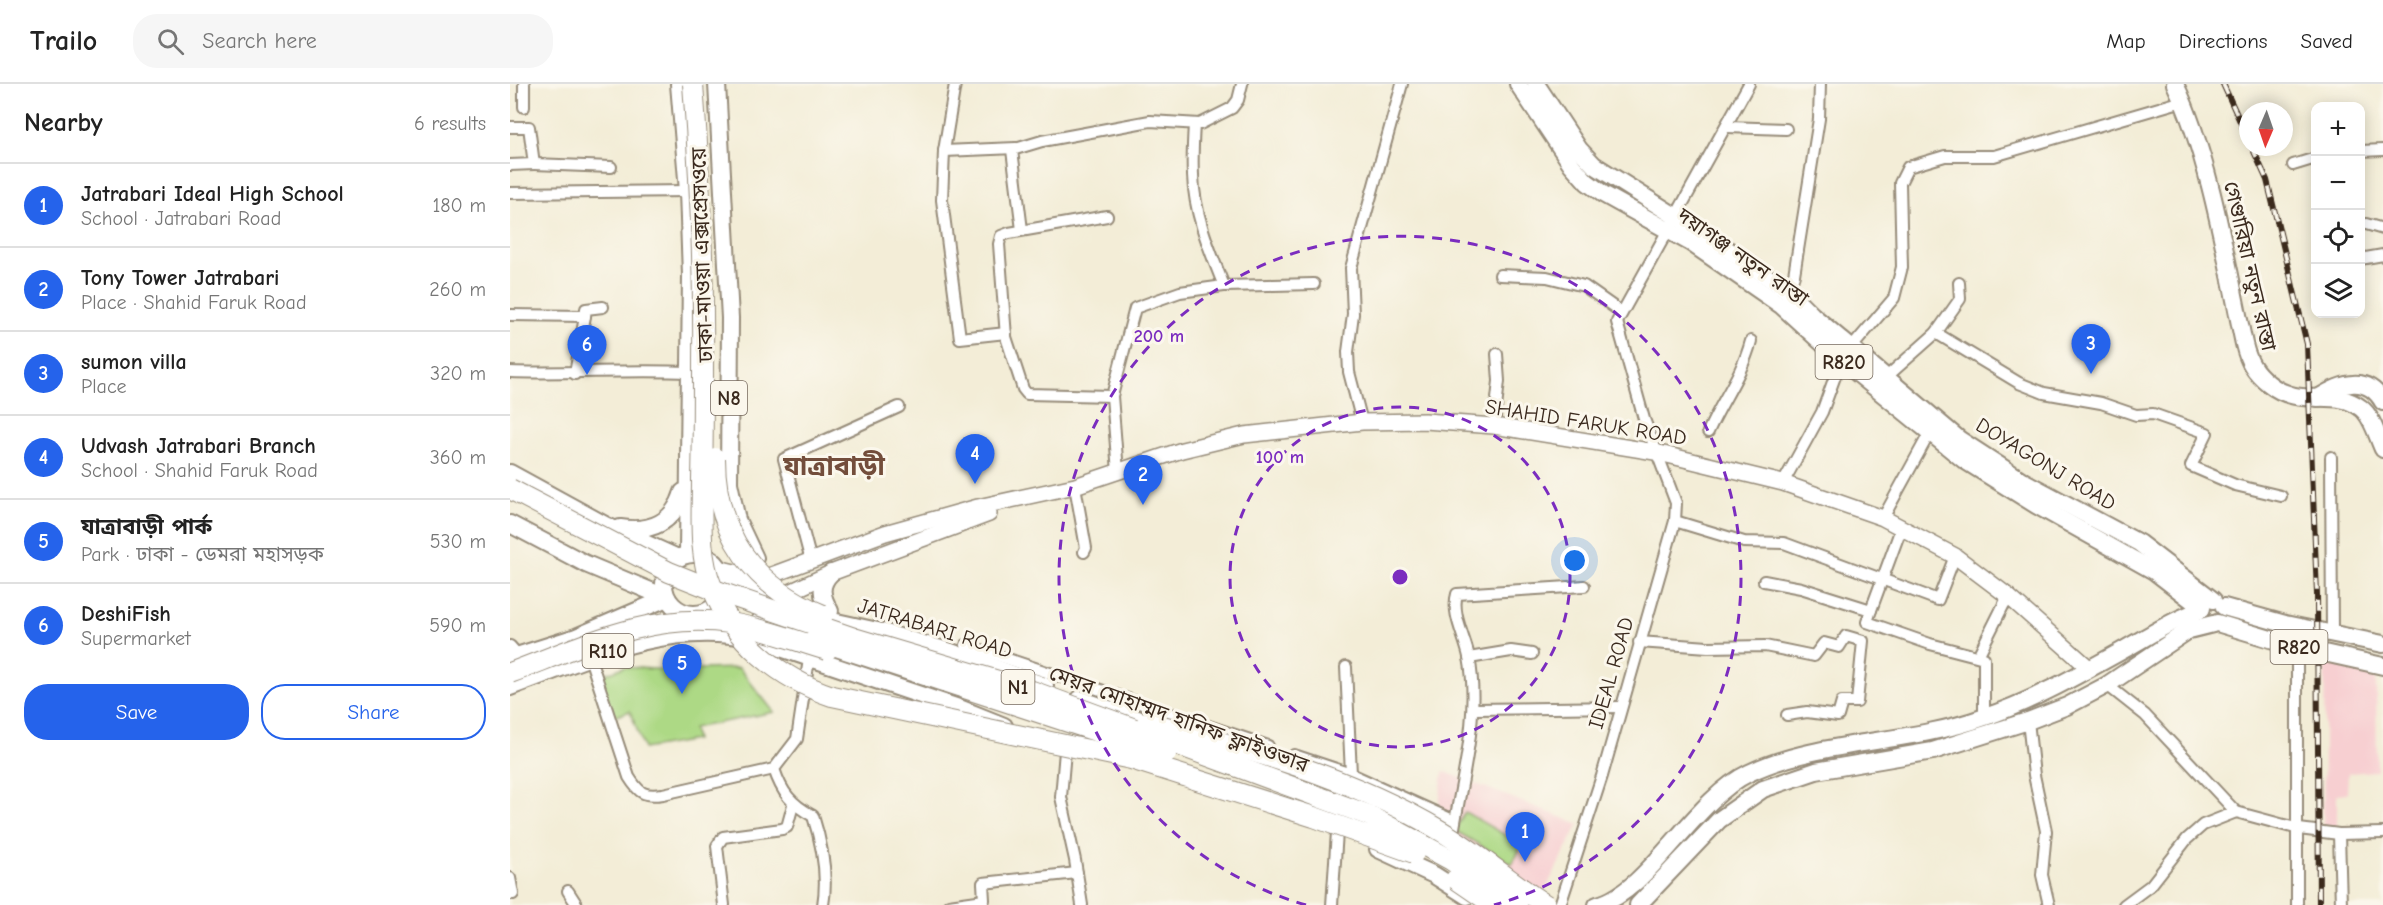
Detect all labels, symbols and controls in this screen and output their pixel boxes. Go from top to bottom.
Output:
search box [133,14,553,68]
text: Trailo [30,25,97,57]
icon: search [154,25,187,58]
text: Search here [202,28,317,54]
text: Map [2106,29,2146,53]
text: Directions [2179,29,2268,53]
text: Saved [2301,29,2353,53]
north arrow [2239,102,2293,156]
map controls [2311,102,2365,318]
button: + [2311,102,2365,156]
text: Nearby [24,108,103,138]
text: 6 results [414,112,486,135]
street label: ঢাকা-মাওয়া এক্সপ্রেসওয়ে [686,146,718,364]
button: − [2311,156,2365,210]
street label: গেণ্ডারিয়া নতুন রাস্তা [2218,179,2281,354]
text: Jatrabari Ideal High School [81,181,344,207]
text: 1 [40,194,47,217]
text: 180 m [432,194,486,217]
street label: দয়াগঞ্জ নতুন রাস্তা [1672,202,1813,312]
text: School · Jatrabari Road [81,207,281,230]
button: locate [2311,210,2365,264]
button: layers [2311,264,2365,318]
text: Tony Tower Jatrabari [81,265,279,291]
text: 2 [39,278,48,301]
text: 260 m [429,278,486,301]
text: Place · Shahid Faruk Road [81,291,306,314]
pin: 3 [2072,324,2110,374]
pin: 6 [568,326,607,375]
text: 200 m [1134,326,1184,347]
road number: R820 [1816,345,1872,379]
text: sumon villa [81,349,187,375]
text: 3 [39,362,48,385]
text: 320 m [430,362,486,385]
text: Place [81,375,127,398]
road number: N8 [711,381,747,415]
street label: SHAHID FARUK ROAD [1483,394,1689,450]
street label: DOYAGONJ ROAD [1972,413,2120,515]
text: Udvash Jatrabari Branch [81,433,316,459]
pin: 4 [956,434,994,484]
text: 4 [39,446,48,469]
text: 360 m [430,446,486,469]
text: 100 m [1256,447,1304,468]
district label: যাত্রাবাড়ী [782,450,885,482]
pin: 2 [1124,456,1162,505]
text: School · Shahid Faruk Road [81,459,318,482]
text: যাত্রাবাড়ী পার্ক [81,514,212,540]
text: 5 [38,530,49,553]
text: 530 m [430,530,486,553]
text: Park · ঢাকা - ডেমরা মহাসড়ক [81,543,324,566]
your location [1560,546,1589,575]
centre of rings [1390,567,1410,587]
street label: JATRABARI ROAD [855,593,1015,663]
text: DeshiFish [81,601,171,627]
text: 6 [38,614,49,637]
text: 590 m [429,614,486,637]
street label: IDEAL ROAD [1584,614,1638,732]
text: Supermarket [81,627,191,650]
road number: R820 [2270,630,2328,664]
road number: R110 [582,634,634,668]
pin: 5 [662,644,702,694]
street label: মেয়র মোহাম্মদ হানিফ ফ্লাইওভার [1046,661,1312,777]
road number: N1 [1002,670,1034,704]
button: Save [24,684,249,740]
button: Share [261,684,486,740]
pin: 1 [1506,812,1544,862]

